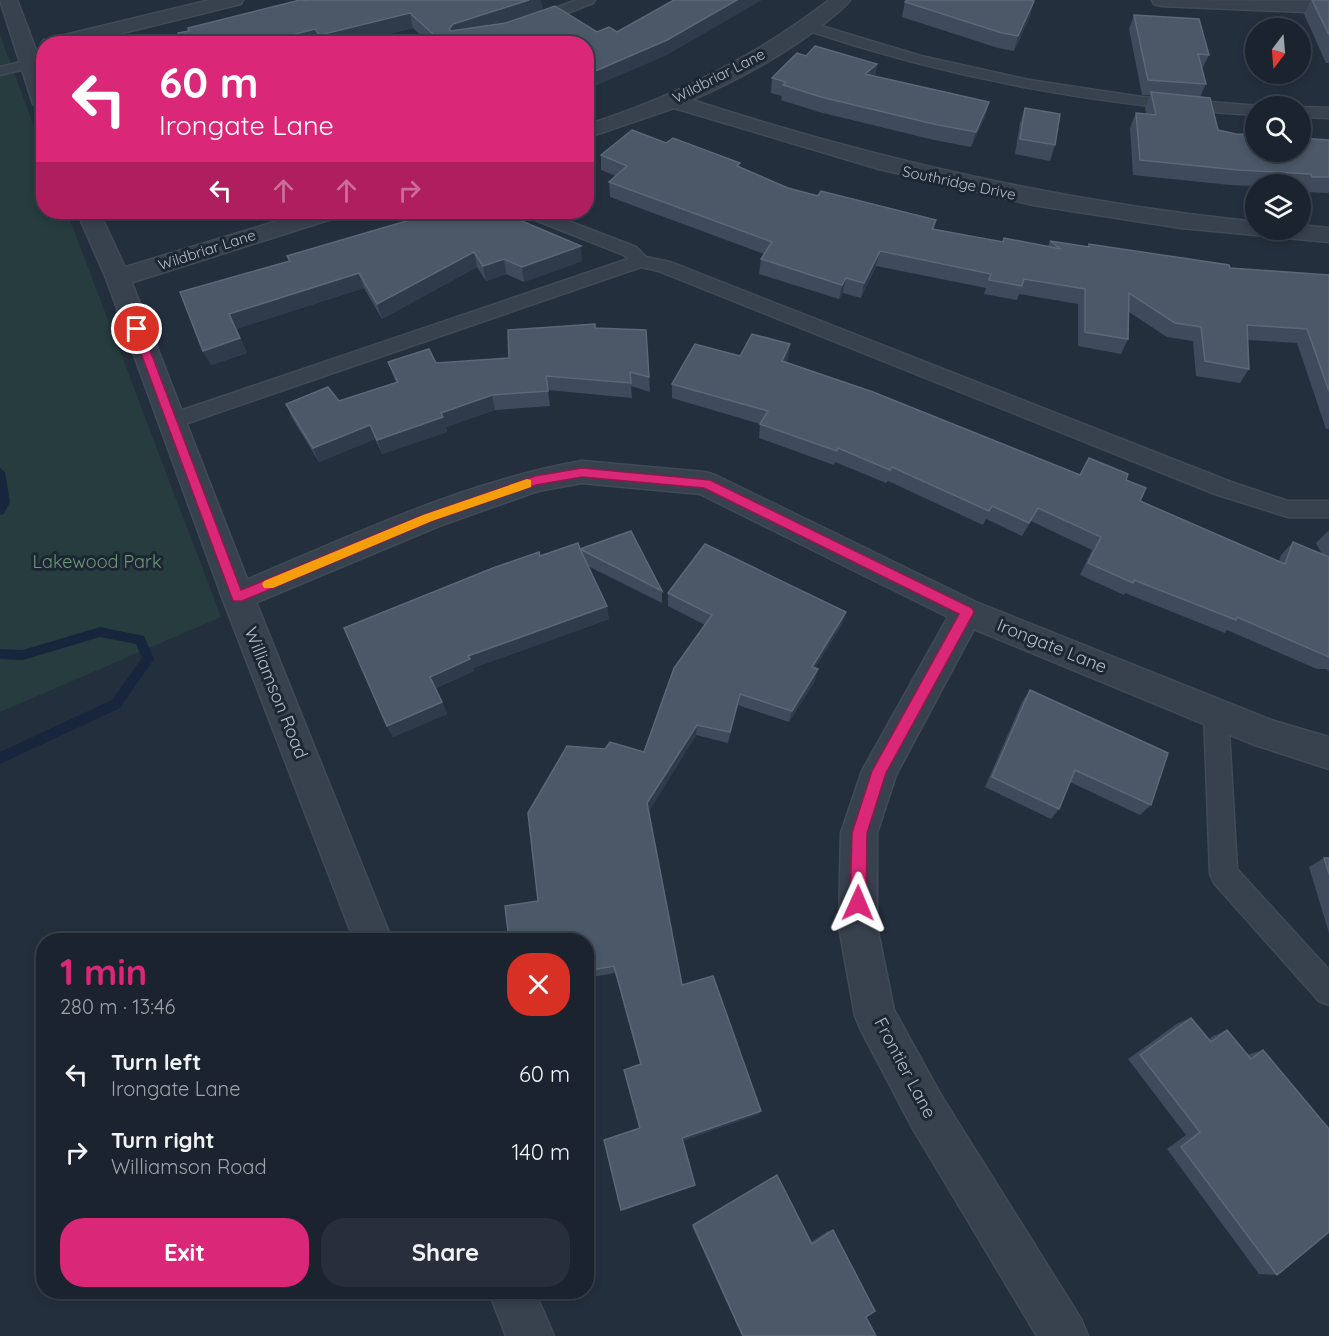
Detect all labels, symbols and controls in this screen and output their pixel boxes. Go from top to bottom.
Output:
north arrow [1245,18,1311,84]
map controls [1245,18,1311,240]
street label: Wildbriar Lane [669,44,768,107]
text: 60 m [159,56,259,109]
icon: left [60,60,138,138]
button: search [1245,96,1311,162]
text: Irongate Lane [159,108,334,142]
street label: Southridge Drive [901,161,1018,204]
icon: left [204,174,237,207]
icon: ahead [267,174,300,207]
icon: ahead [330,174,363,207]
icon: right [393,174,426,207]
button: layers [1245,174,1311,240]
street label: Wildbriar Lane [156,225,258,274]
pin [111,303,162,354]
icon: arrive [120,312,153,345]
park label: Lakewood Park [32,550,162,573]
street label: Irongate Lane [994,613,1111,678]
street label: Williamson Road [240,624,313,762]
position arrow [826,871,890,935]
text: 1 min [60,949,147,994]
button: close [507,953,570,1016]
text: 280 m · 13:46 [60,994,175,1019]
street label: Frontier Lane [869,1013,942,1122]
text: Turn left [111,1048,201,1076]
icon: left [60,1058,93,1091]
text: 60 m [519,1060,570,1088]
text: Irongate Lane [111,1076,240,1101]
text: Turn right [111,1126,215,1154]
icon: right [60,1136,93,1169]
text: 140 m [511,1138,570,1166]
text: Williamson Road [111,1154,267,1179]
button: Exit [60,1218,309,1287]
button: Share [321,1218,570,1287]

